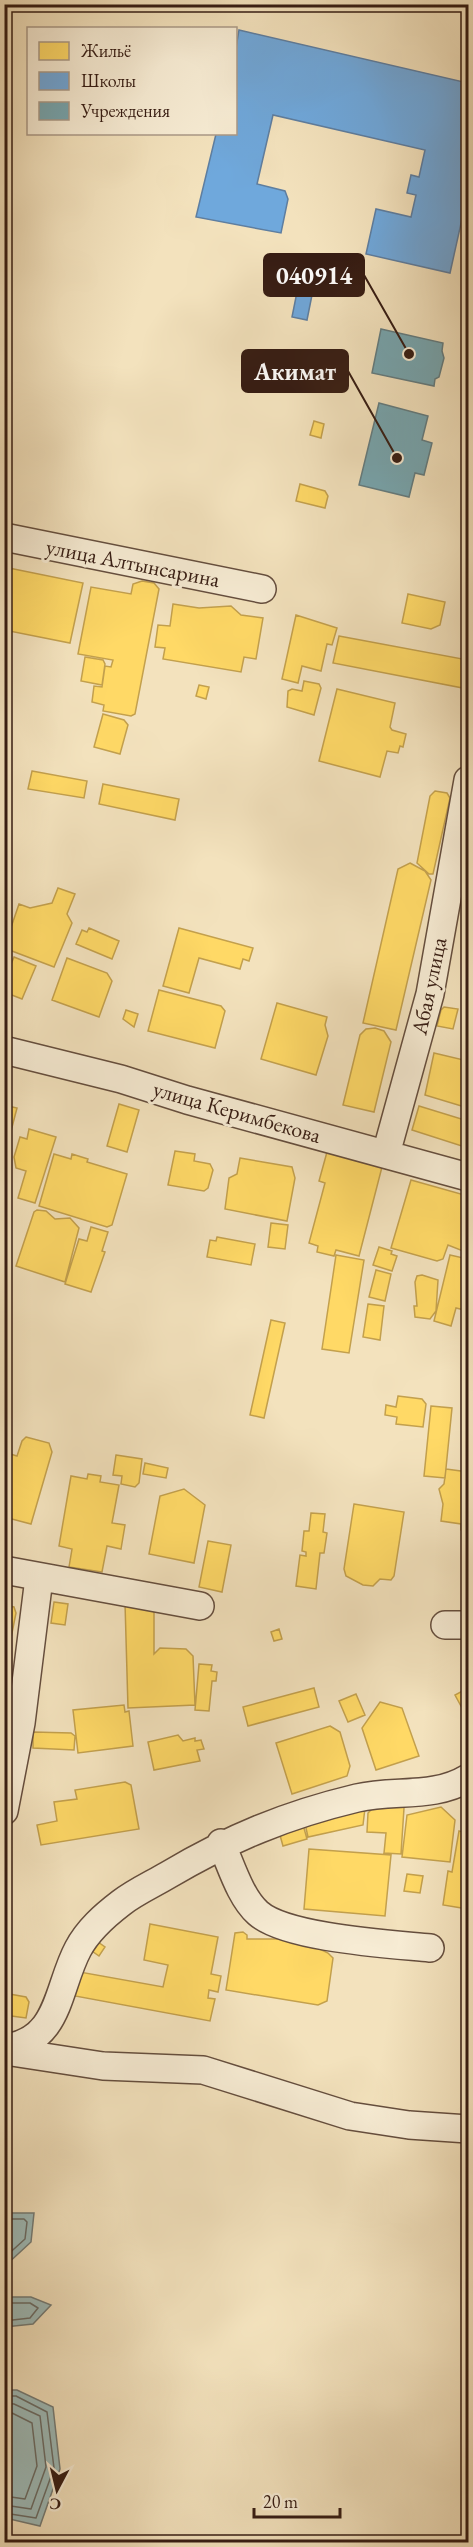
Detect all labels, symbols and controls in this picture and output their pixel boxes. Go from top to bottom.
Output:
legend [27,27,237,135]
text: Жильё [80,39,131,62]
text: Школы [81,69,136,92]
text: Учреждения [80,99,170,122]
callout: 040914 [264,254,364,296]
text: 040914 [276,260,352,291]
callout: Акимат [242,350,348,392]
text: Акимат [253,356,336,387]
street label: улица Алтынсарина [44,532,222,594]
street label: Абая улица [404,934,454,1038]
street label: улица Керимбекова [150,1074,324,1150]
north arrow [27,2460,87,2520]
scale bar [254,2481,340,2519]
text: 20 m [263,2490,298,2513]
text: С [48,2493,62,2516]

